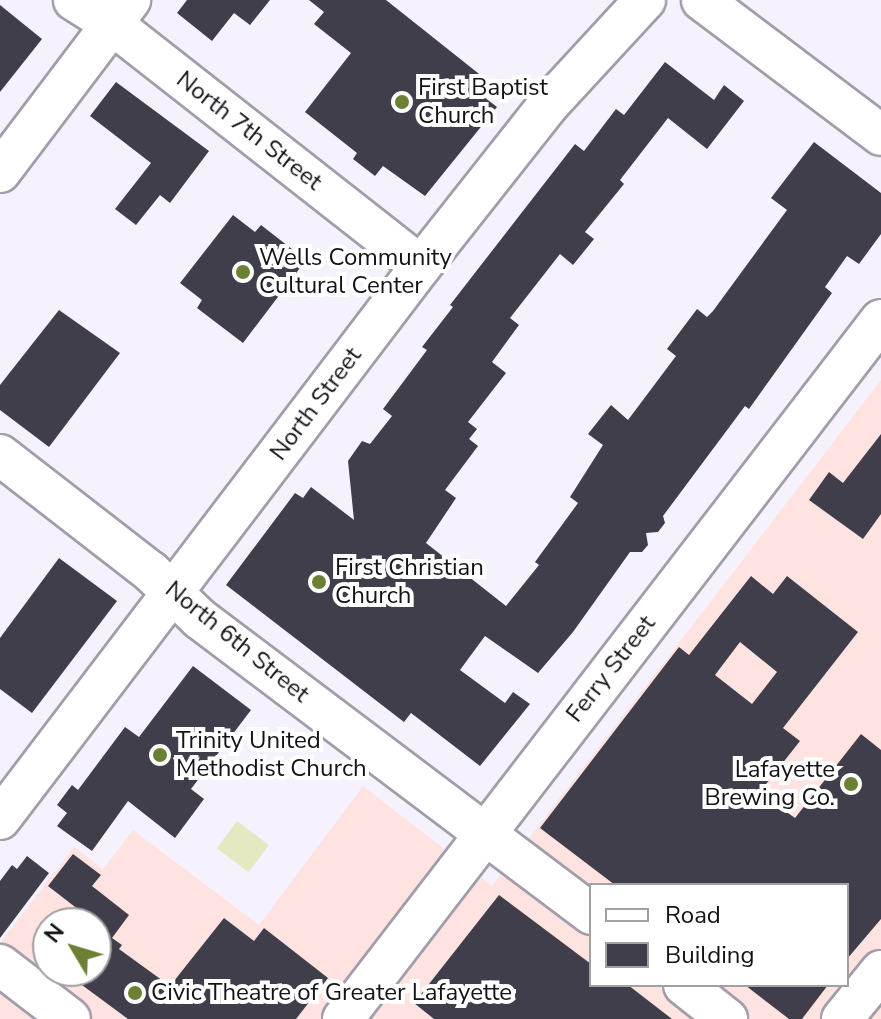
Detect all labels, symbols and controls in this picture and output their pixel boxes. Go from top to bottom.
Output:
street label: North 7th Street [171,65,327,197]
place label: First Baptist Church [418,74,548,130]
marker: First Baptist Church [393,93,411,111]
place label: Wells Community Cultural Center [259,244,452,300]
marker: Wells Community Cultural Center [234,263,252,281]
street label: North Street [264,342,368,466]
place label: First Christian Church [335,554,484,610]
marker: First Christian Church [310,573,328,591]
street label: North 6th Street [159,575,315,709]
street label: Ferry Street [560,610,662,728]
place label: Trinity United Methodist Church [176,727,367,783]
marker: Trinity United Methodist Church [151,746,169,764]
place label: Lafayette Brewing Co. [705,756,835,812]
marker: Lafayette Brewing Co. [842,775,860,793]
legend [589,883,849,987]
text: Road [665,899,721,931]
north arrow [32,907,112,987]
text: N [38,918,72,949]
text: Building [665,939,755,971]
place label: Civic Theatre of Greater Lafayette [151,979,512,1007]
marker: Civic Theatre of Greater Lafayette [126,984,144,1002]

